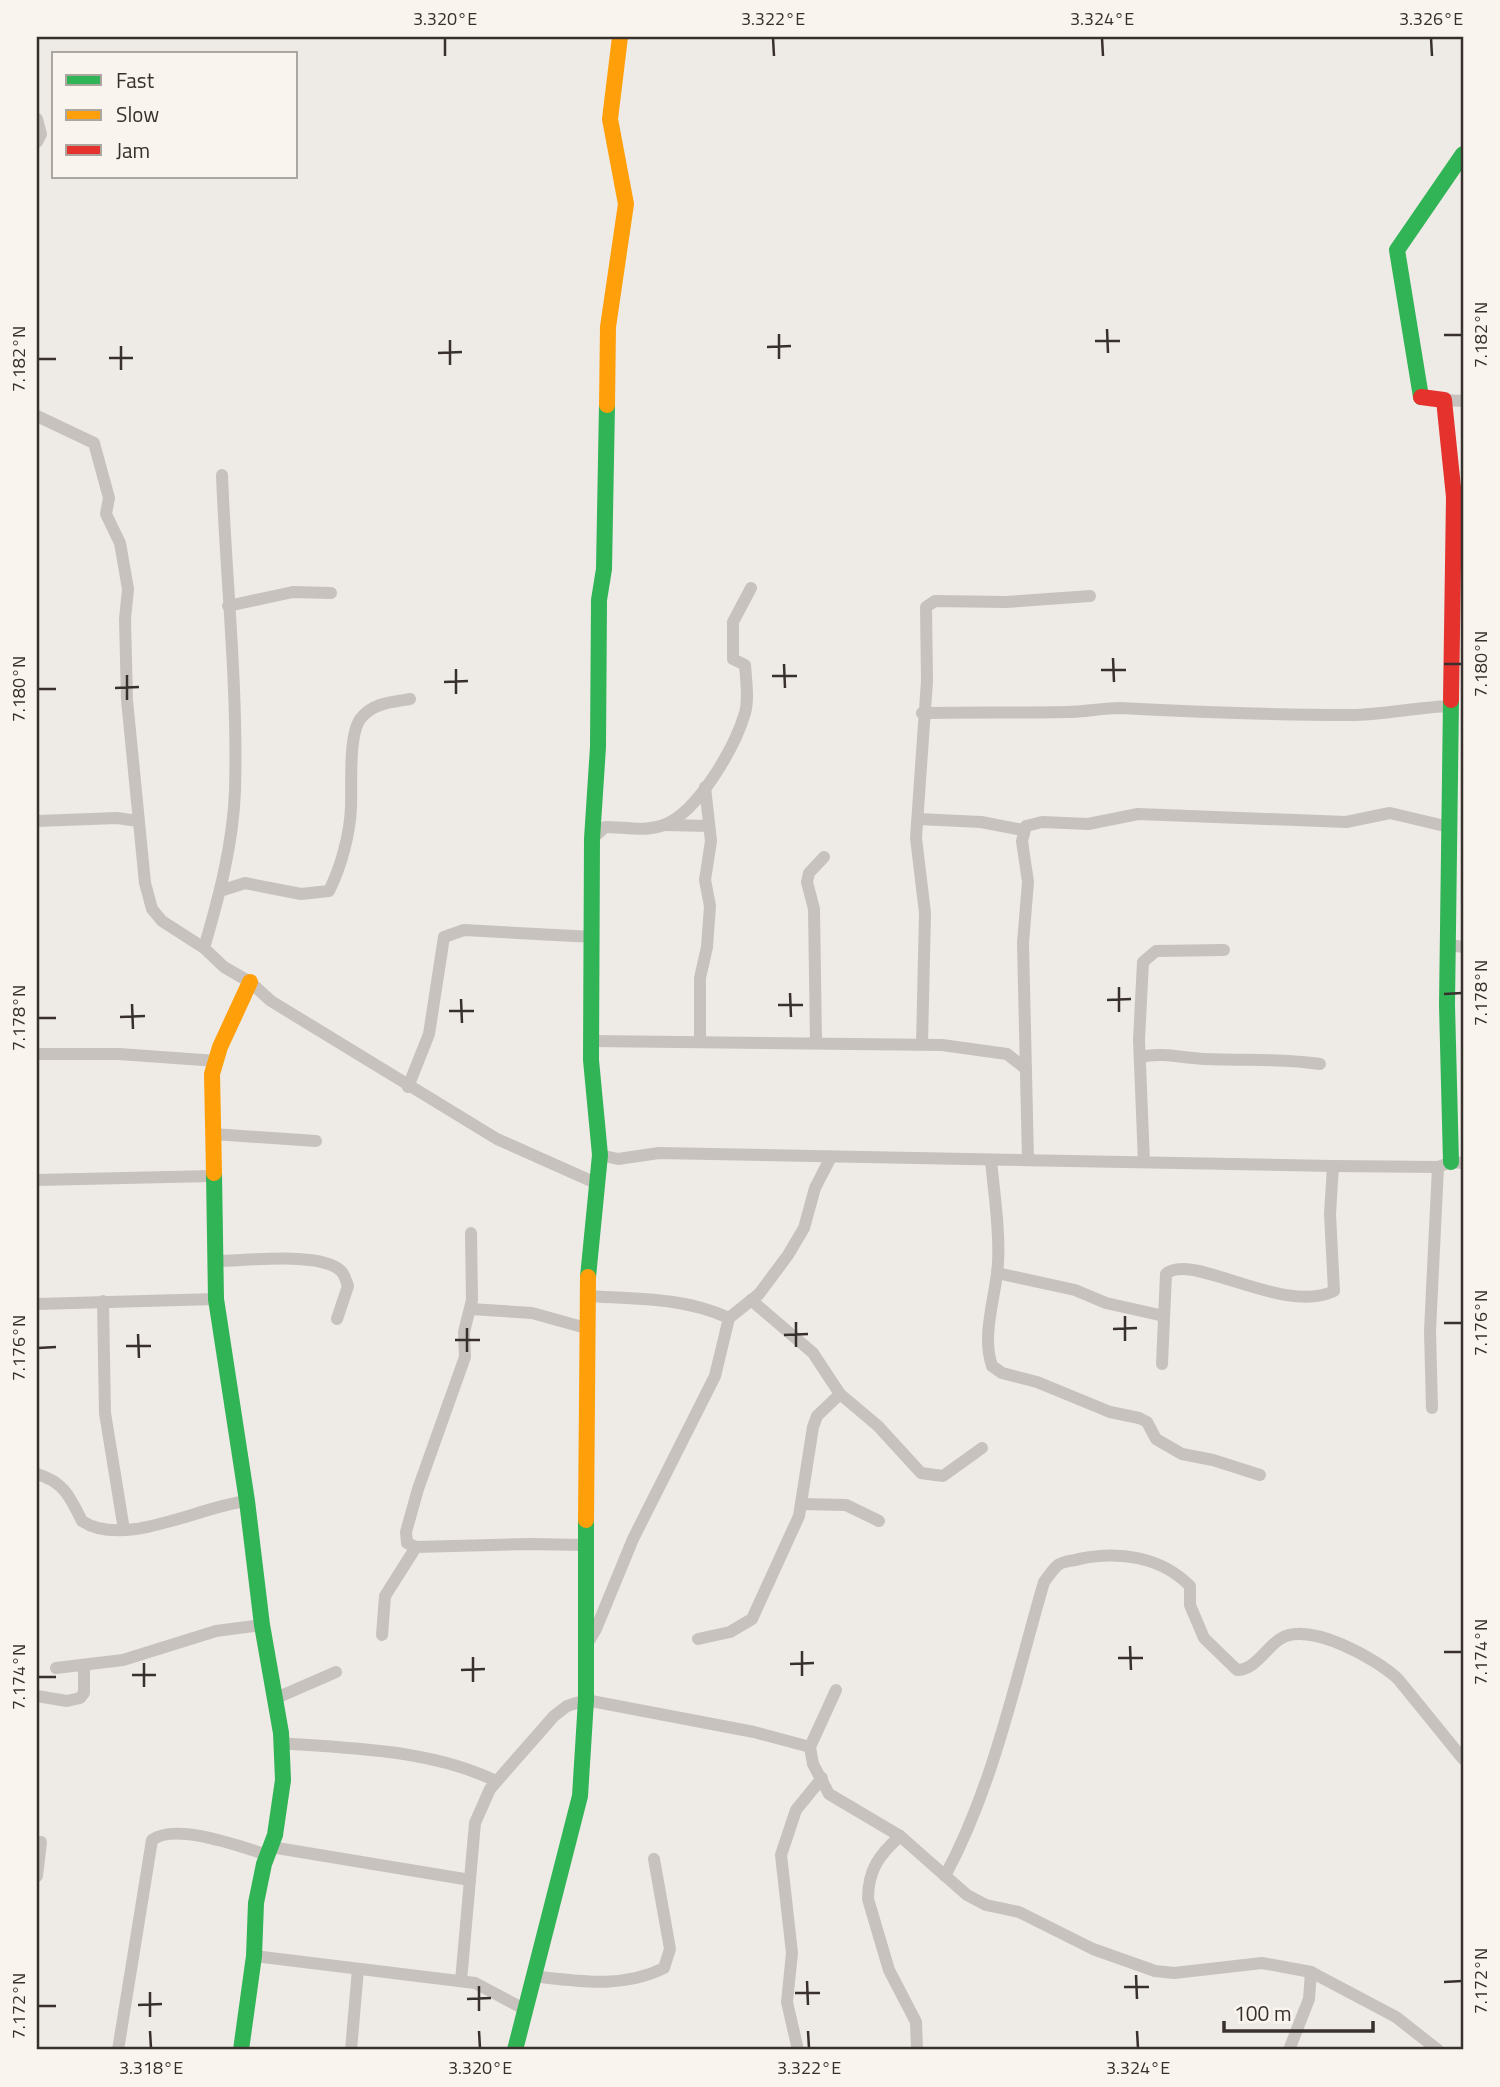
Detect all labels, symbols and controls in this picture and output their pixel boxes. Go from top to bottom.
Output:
text: 3.320°E [413,5,477,32]
text: 3.322°E [741,5,805,32]
text: 3.324°E [1070,5,1134,32]
text: 3.326°E [1399,5,1463,32]
legend [52,52,298,178]
text: Fast [116,64,155,96]
text: Slow [116,98,159,130]
text: Jam [116,134,150,166]
text: 7.182°N [1467,302,1494,368]
text: 7.182°N [5,326,32,392]
text: 7.180°N [1467,631,1494,697]
text: 7.180°N [5,656,32,722]
text: 7.178°N [1467,960,1494,1026]
text: 7.178°N [5,985,32,1051]
text: 7.176°N [1467,1290,1494,1356]
text: 7.176°N [5,1315,32,1381]
text: 7.174°N [1467,1619,1494,1685]
text: 7.174°N [5,1644,32,1710]
text: 7.172°N [1467,1948,1494,2014]
text: 7.172°N [5,1973,32,2039]
scale bar [1224,1989,1372,2033]
text: 100 m [1234,1997,1291,2029]
text: 3.318°E [119,2054,183,2081]
text: 3.320°E [448,2054,512,2081]
text: 3.322°E [777,2054,841,2081]
text: 3.324°E [1106,2054,1170,2081]

